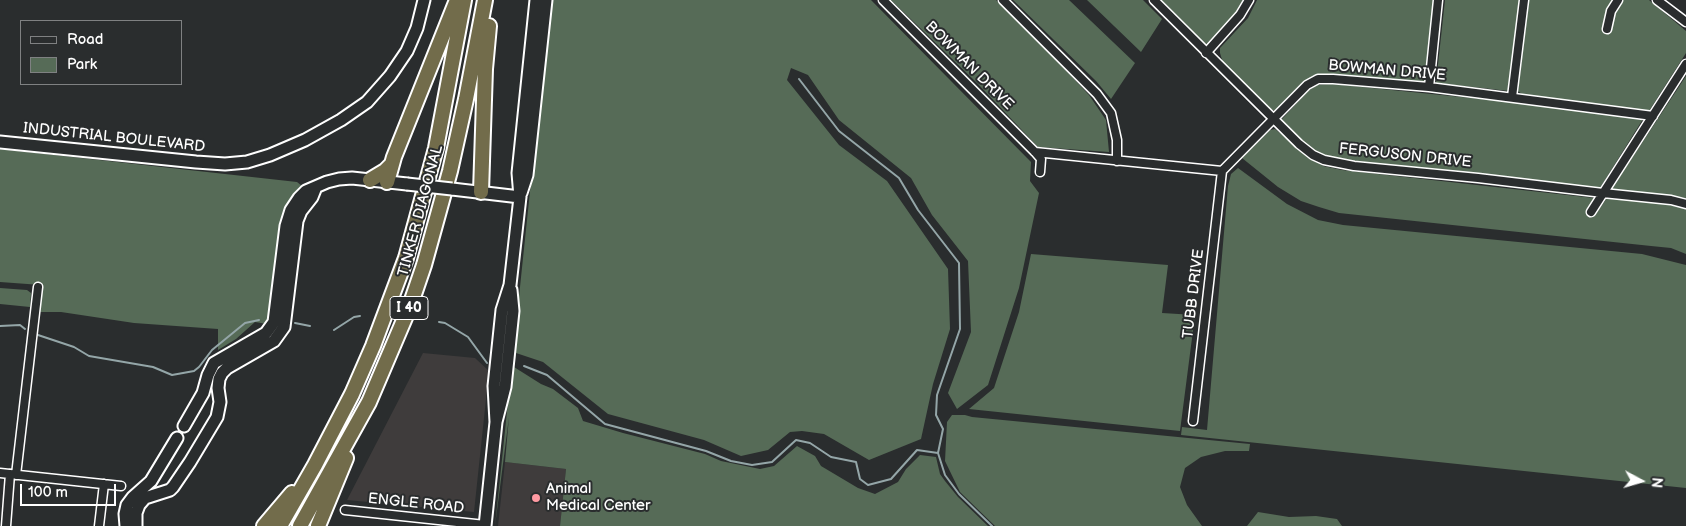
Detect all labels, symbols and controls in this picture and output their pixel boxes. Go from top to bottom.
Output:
street label: BOWMAN DRIVE [921,18,1017,114]
legend [20,20,182,85]
text: Road [67,30,103,49]
text: Park [67,55,97,74]
street label: BOWMAN DRIVE [1328,57,1446,85]
street label: INDUSTRIAL BOULEVARD [22,119,206,157]
street label: FERGUSON DRIVE [1338,140,1472,172]
street label: TINKER DIAGONAL [395,143,447,279]
street label: TUBB DRIVE [1180,248,1208,340]
road number: I 40 [390,296,428,320]
north arrow [1616,456,1666,506]
scale bar [22,474,119,506]
text: N [1647,476,1665,489]
place label: Animal Medical Center [546,480,650,515]
text: 100 m [28,483,68,502]
street label: ENGLE ROAD [367,490,465,518]
marker: Animal Medical Center [530,492,542,504]

